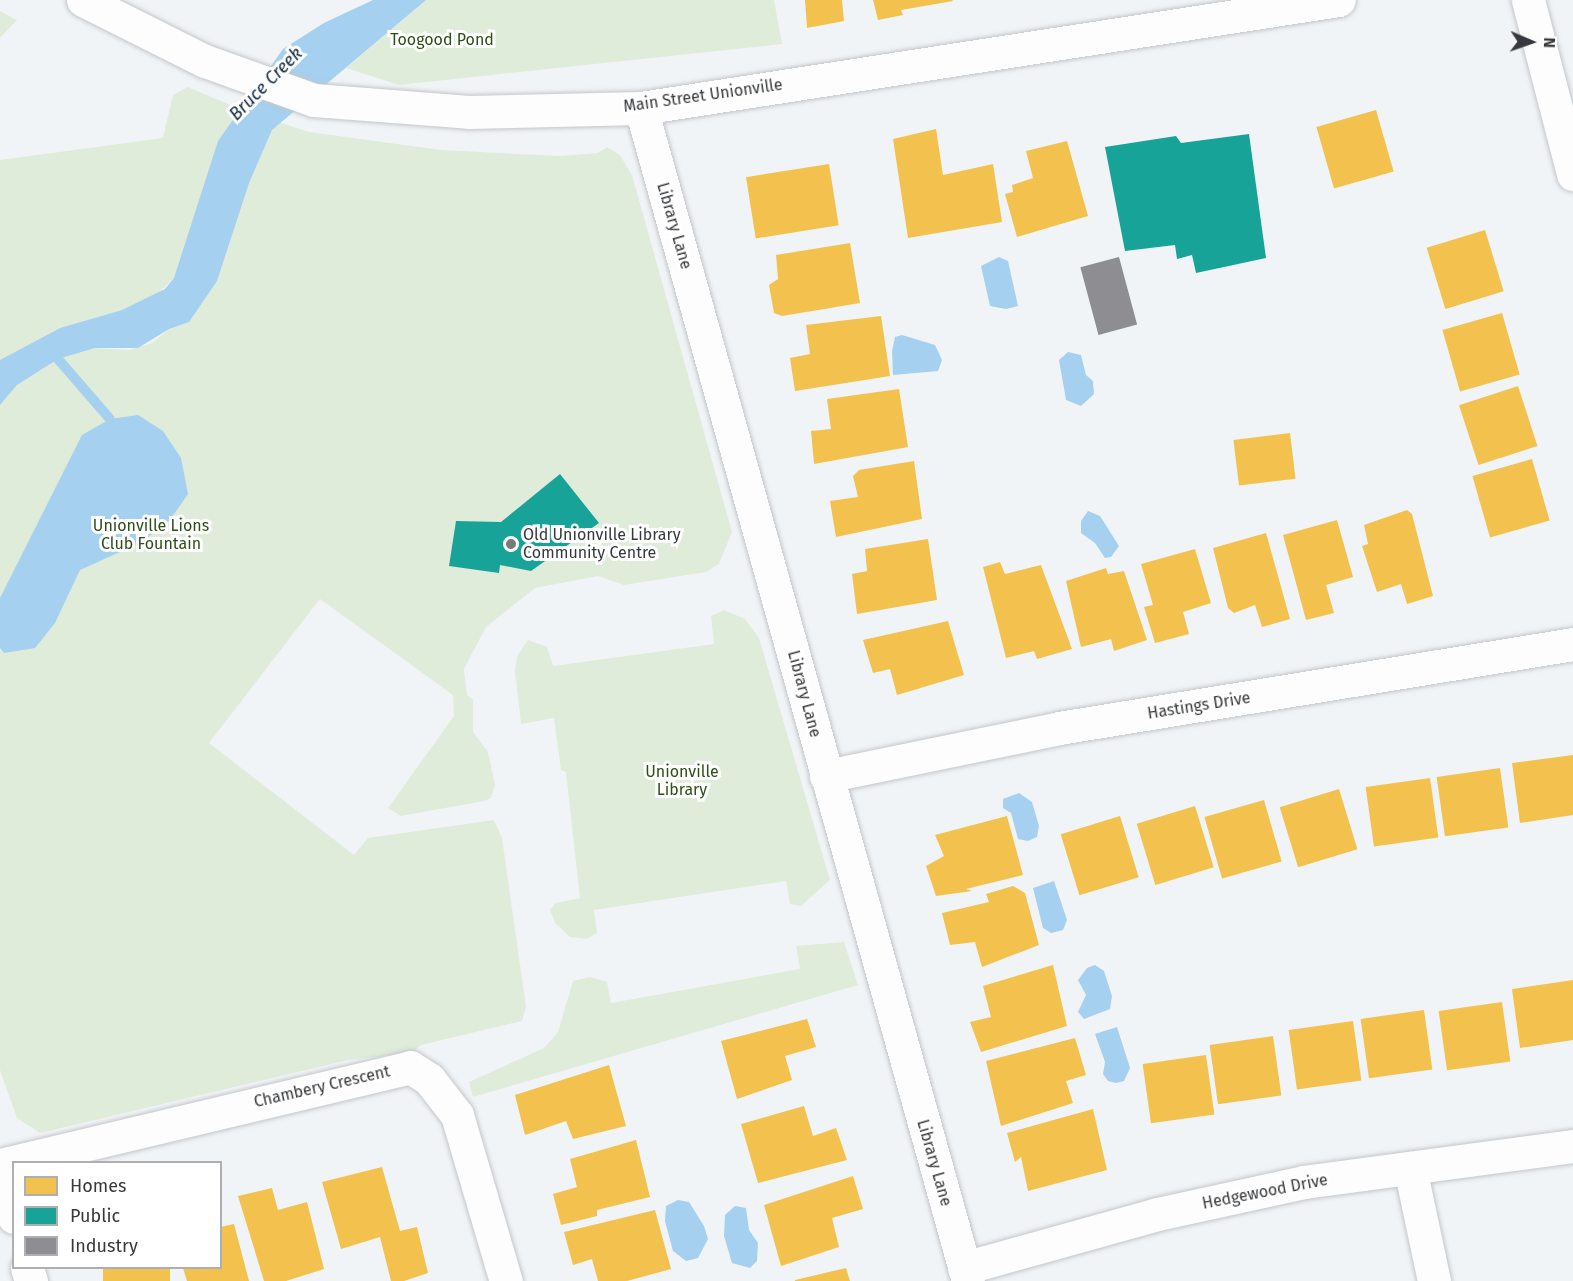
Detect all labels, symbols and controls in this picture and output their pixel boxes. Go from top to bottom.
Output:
north arrow [1501,12,1561,72]
park label: Toogood Pond [390,30,494,50]
text: N [1540,37,1559,48]
water label: Bruce Creek [225,43,307,125]
street label: Main Street Unionville [622,75,784,117]
street label: Library Lane [652,180,696,272]
park label: Unionville Lions Club Fountain [93,516,209,554]
place label: Old Unionville Library Community Centre [523,525,681,563]
marker: Old Unionville Library Community Centre [504,537,518,551]
street label: Library Lane [783,648,825,740]
street label: Hastings Drive [1146,688,1252,724]
park label: Unionville Library [645,762,719,800]
street label: Chambery Crescent [252,1062,392,1112]
street label: Library Lane [912,1117,956,1209]
legend [12,1161,222,1269]
street label: Hedgewood Drive [1201,1170,1329,1214]
text: Homes [70,1175,126,1197]
text: Public [70,1205,120,1227]
text: Industry [70,1235,138,1257]

